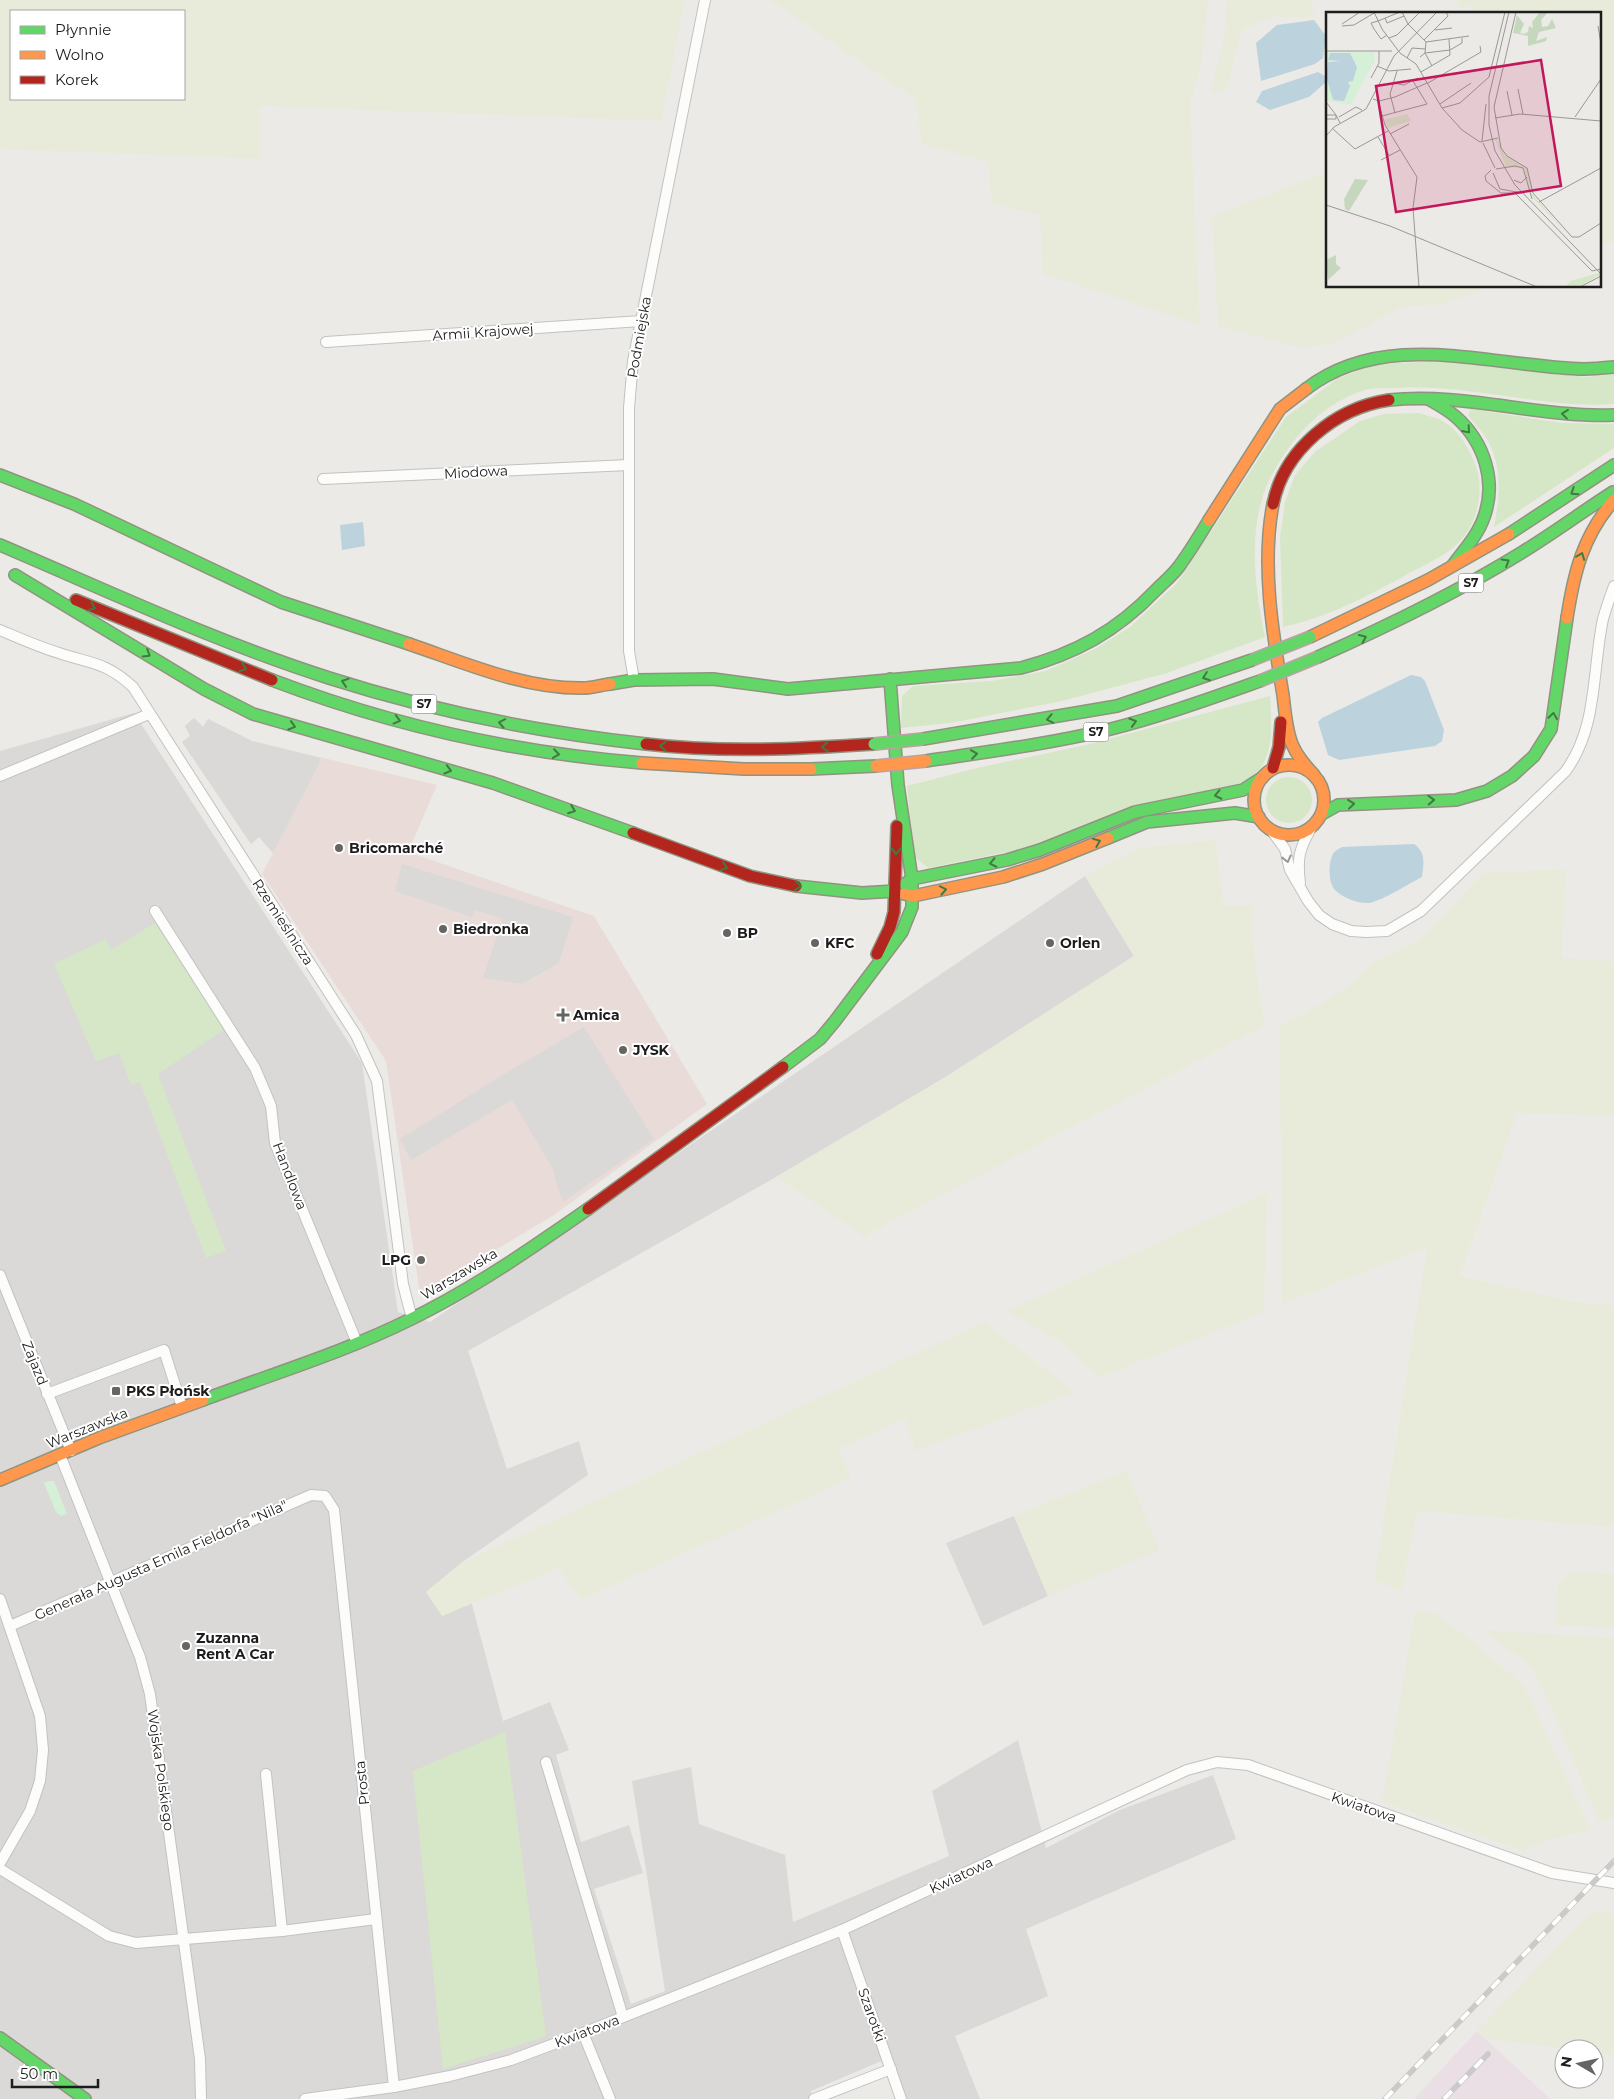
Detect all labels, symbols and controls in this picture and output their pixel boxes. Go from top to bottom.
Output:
legend [10,10,185,100]
inset map [1326,12,1602,288]
text: Płynnie [55,20,111,39]
text: Wolno [55,45,104,64]
text: Korek [55,70,99,89]
street label: Podmiejska [623,295,655,379]
street label: Armii Krajowej [432,319,534,345]
one-way arrow [1561,409,1569,420]
one-way arrow [1461,424,1470,433]
street label: Miodowa [443,461,509,483]
one-way arrow [1570,486,1579,496]
one-way arrow [1575,552,1585,561]
one-way arrow [1501,558,1510,568]
road number: S7 [1458,574,1484,592]
one-way arrow [87,601,96,611]
one-way arrow [1358,633,1367,644]
one-way arrow [141,648,150,657]
one-way arrow [238,662,247,672]
one-way arrow [1203,671,1211,681]
one-way arrow [341,677,349,687]
road number: S7 [412,694,436,714]
one-way arrow [1547,711,1557,720]
one-way arrow [1045,713,1054,723]
one-way arrow [392,714,400,724]
one-way arrow [498,718,506,728]
one-way arrow [1129,718,1137,728]
one-way arrow [287,720,295,730]
road number: S7 [1084,722,1108,742]
one-way arrow [658,741,666,752]
one-way arrow [821,742,829,753]
one-way arrow [552,748,560,759]
one-way arrow [971,749,979,760]
one-way arrow [443,765,451,775]
one-way arrow [1214,790,1223,800]
one-way arrow [1427,795,1435,806]
one-way arrow [1347,799,1355,810]
one-way arrow [567,804,576,815]
one-way arrow [1093,837,1101,847]
place label: Bricomarché [349,839,443,857]
marker: Bricomarché [333,842,345,854]
one-way arrow [891,848,901,855]
one-way arrow [1281,854,1292,863]
one-way arrow [989,857,998,867]
one-way arrow [719,862,728,872]
street label: Rzemieślnicza [248,875,318,969]
one-way arrow [794,880,802,891]
one-way arrow [938,885,947,896]
place label: Biedronka [453,920,529,938]
marker: Biedronka [437,923,449,935]
place label: BP [737,924,758,942]
marker: BP [721,927,733,939]
place label: KFC [825,934,854,952]
place label: Orlen [1060,934,1101,952]
marker: KFC [809,937,821,949]
marker: Orlen [1044,937,1056,949]
place label: Amica [572,1006,620,1024]
marker: Amica [557,1009,569,1021]
place label: JYSK [632,1041,670,1059]
marker: JYSK [617,1044,629,1056]
street label: Handlowa [269,1140,311,1212]
street label: Warszawska [417,1244,501,1304]
place label: LPG [382,1251,411,1269]
marker: LPG [415,1254,427,1266]
street label: Zajazd [18,1338,52,1388]
place label: PKS Płońsk [126,1382,210,1400]
marker: PKS Płońsk [110,1385,122,1397]
street label: Warszawska [44,1403,130,1453]
street label: Generała Augusta Emila Fieldorfa "Nila" [32,1496,290,1624]
place label: Zuzanna Rent A Car [196,1629,274,1663]
marker: Zuzanna Rent A Car [180,1640,192,1652]
street label: Wojska Polskiego [144,1708,178,1832]
street label: Prosta [351,1760,373,1806]
street label: Kwiatowa [1329,1787,1399,1827]
street label: Kwiatowa [926,1852,996,1898]
street label: Szarotki [854,1986,890,2044]
street label: Kwiatowa [552,2010,622,2052]
north arrow [1554,2039,1604,2089]
text: N [1556,2055,1576,2069]
scale bar [12,2056,99,2088]
text: 50 m [20,2064,58,2083]

